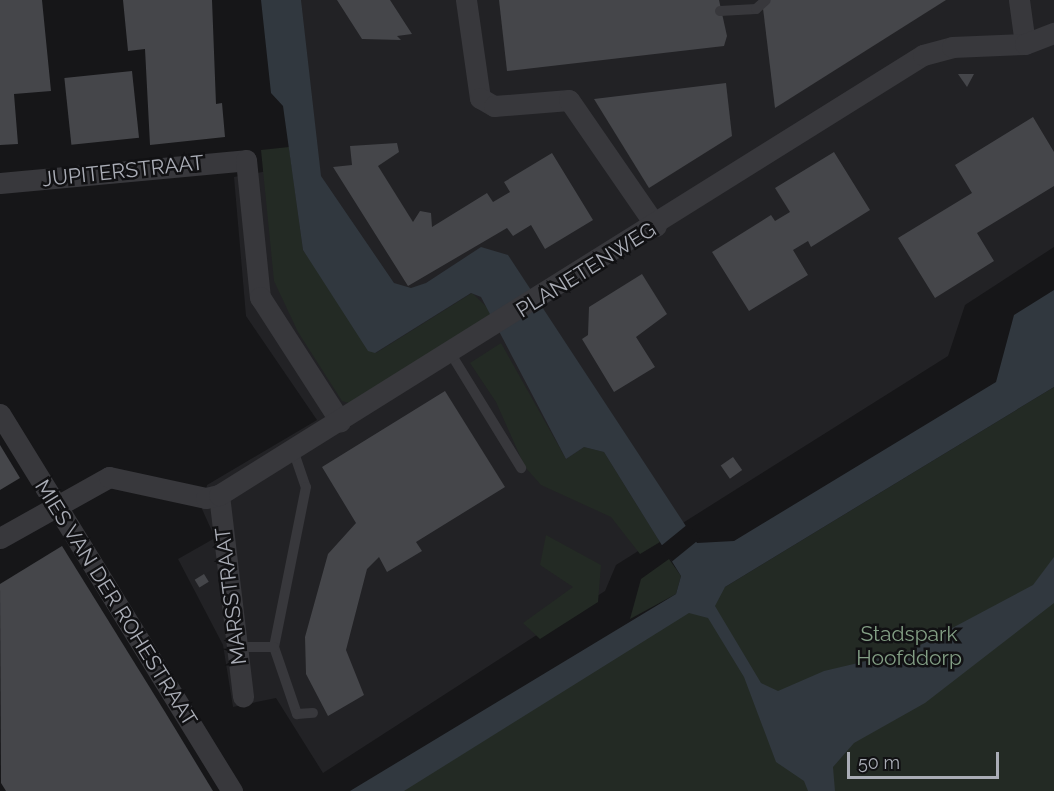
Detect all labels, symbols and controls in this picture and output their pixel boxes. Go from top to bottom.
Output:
street label: JUPITERSTRAAT [41,150,205,192]
street label: PLANETENWEG [512,217,660,323]
street label: MIES VAN DER ROHESTRAAT [29,475,203,731]
street label: MARSSTRAAT [210,526,252,666]
park label: Stadspark Hoofddorp [856,621,962,671]
scale bar [850,740,1002,778]
text: 50 m [858,752,900,773]

